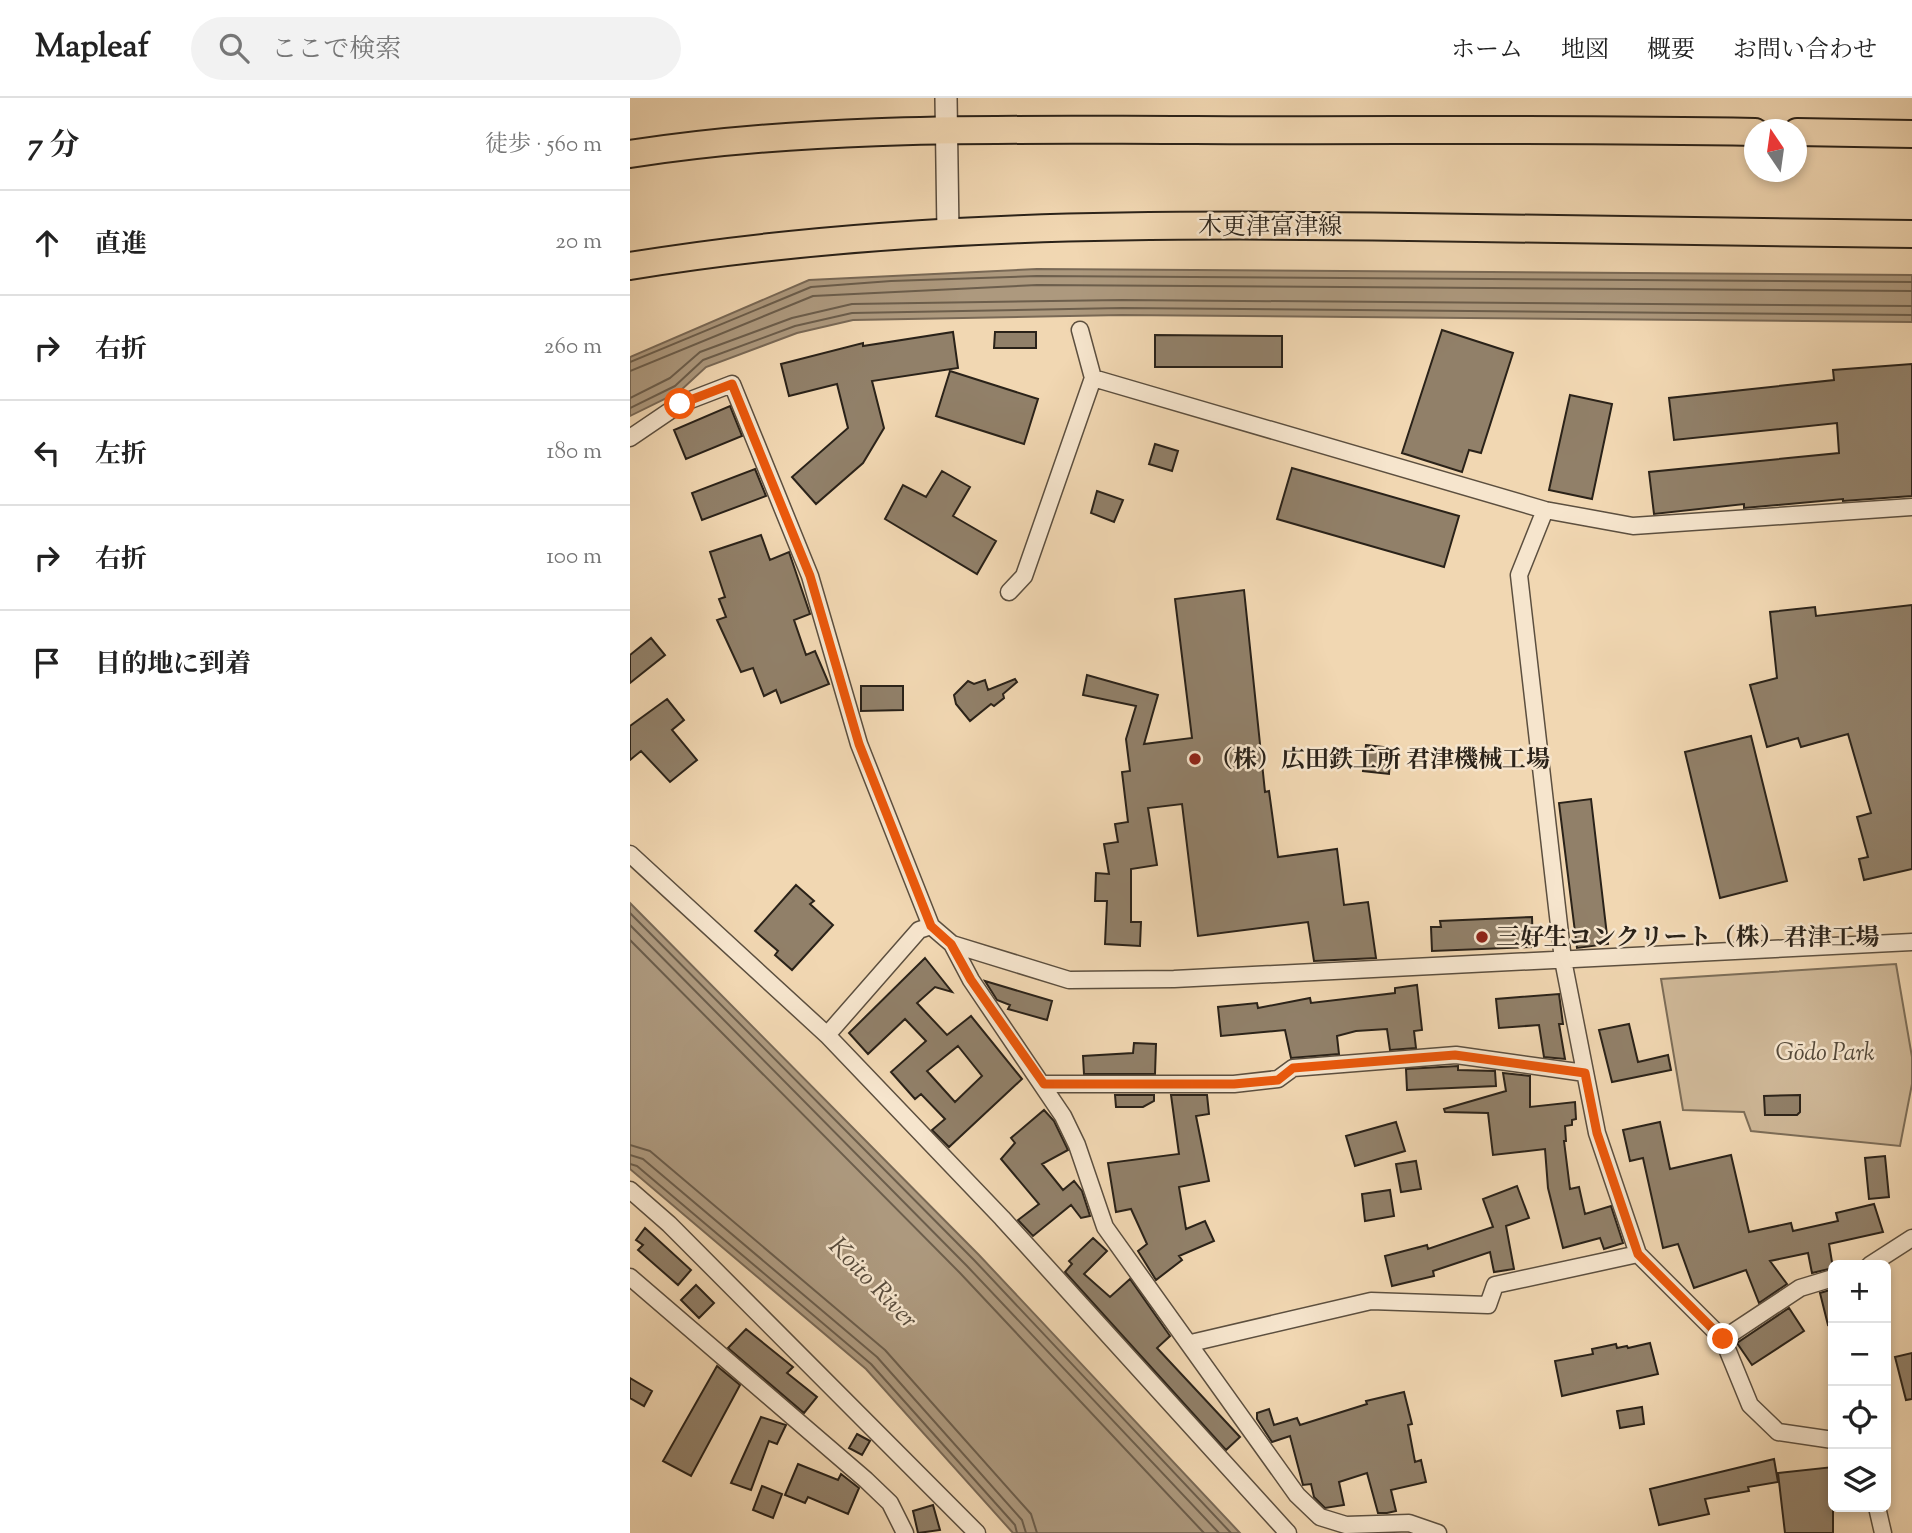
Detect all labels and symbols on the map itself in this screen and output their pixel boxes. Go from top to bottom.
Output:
north arrow [1744,119,1807,182]
street label: 木更津富津線 [1198,211,1342,245]
route start [664,388,695,419]
place label: （株）広田鉄工所 君津機械工場 [1209,744,1550,778]
marker: （株）広田鉄工所 君津機械工場 [1187,751,1203,767]
place label: 三好生コンクリート（株）君津工場 [1496,922,1880,956]
marker: 三好生コンクリート（株）君津工場 [1474,929,1490,945]
park label: Gōdo Park [1775,1037,1875,1071]
water label: Koito River [819,1230,925,1338]
route end [1707,1323,1738,1354]

